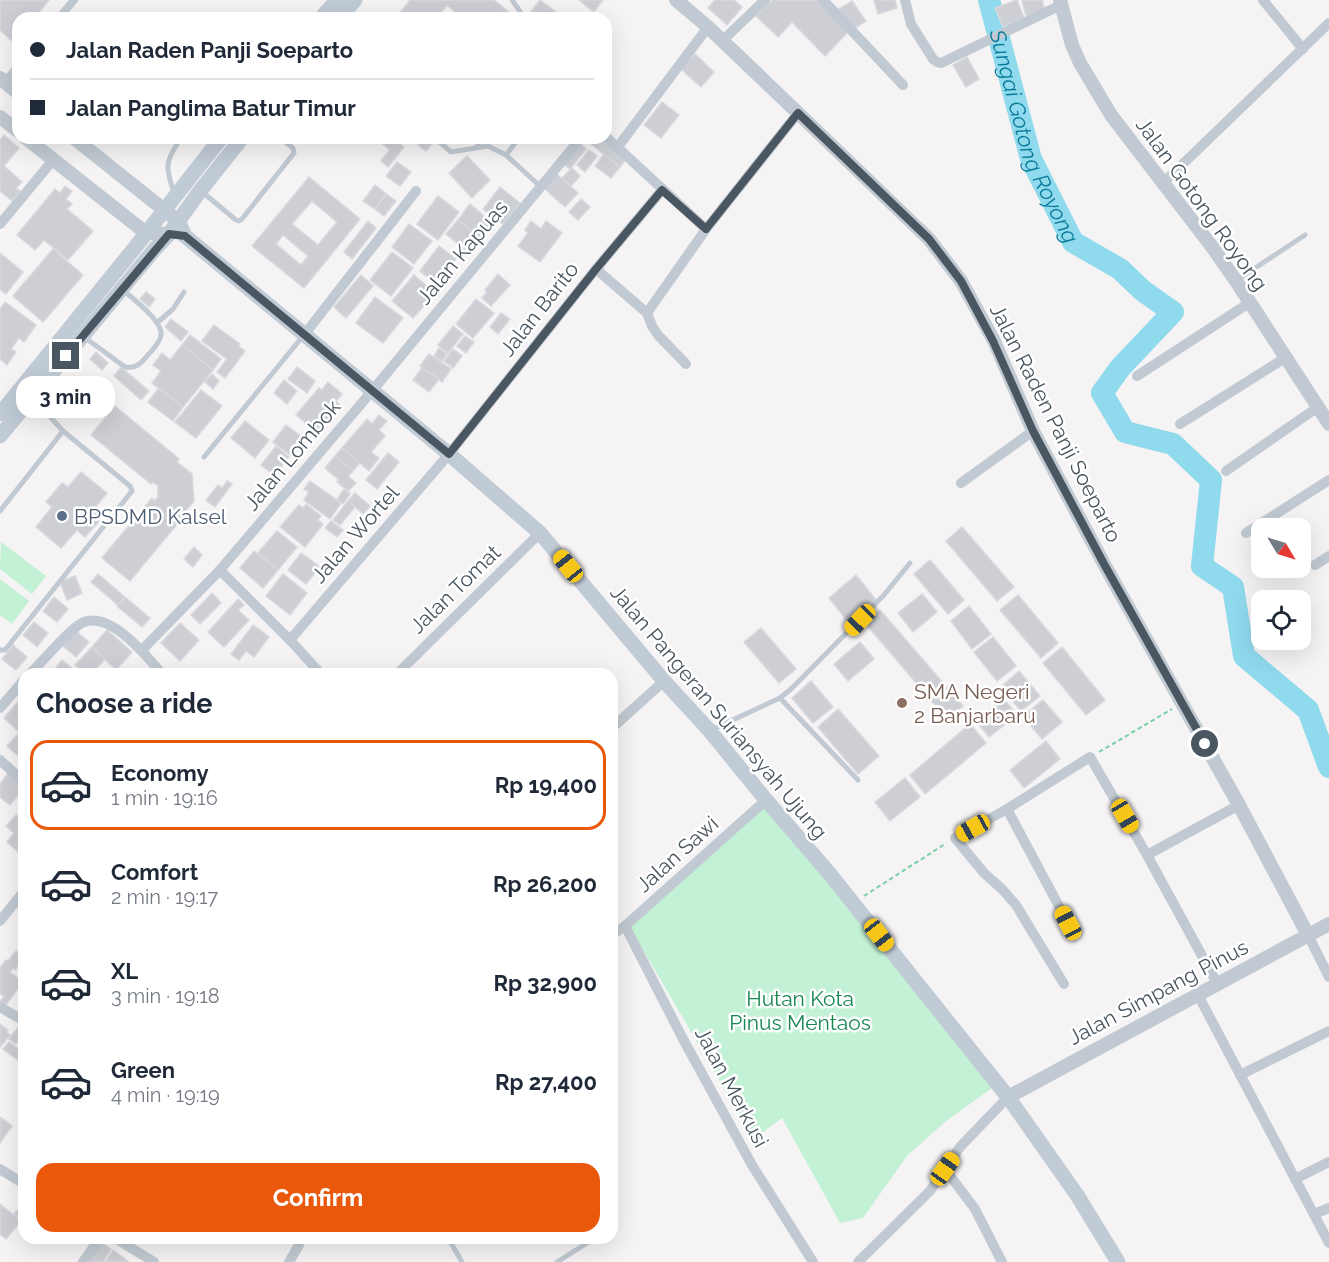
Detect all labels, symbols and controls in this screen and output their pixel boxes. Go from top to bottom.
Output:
water label: Sungai Gotong Royong [984,26,1084,248]
text: Jalan Raden Panji Soeparto [66,37,353,63]
text: Jalan Panglima Batur Timur [66,95,356,121]
street label: Jalan Gotong Royong [1131,113,1273,295]
street label: Jalan Kapuas [411,195,513,309]
street label: Jalan Barito [494,257,584,361]
street label: Jalan Raden Panji Soeparto [985,300,1127,546]
route end [52,342,79,369]
callout: 3 min [16,377,116,419]
text: 3 min [40,385,91,409]
street label: Jalan Lombok [239,395,345,515]
street label: Jalan Wortel [306,480,404,588]
place label: BPSDMD Kalsel [74,504,227,529]
marker: BPSDMD Kalsel [55,509,69,523]
north arrow [1251,518,1311,578]
map controls [1251,518,1311,650]
street label: Jalan Tomat [405,540,505,638]
car [550,546,586,586]
street label: Jalan Pangeran Suriansyah Ujung [605,580,833,844]
button: locate [1251,590,1311,650]
car [841,601,879,639]
place label: SMA Negeri 2 Banjarbaru [914,679,1036,728]
text: Choose a ride [36,688,212,719]
marker: SMA Negeri 2 Banjarbaru [895,696,909,710]
route start [1191,730,1218,757]
icon: car [39,758,93,812]
text: Economy [111,760,209,786]
text: Rp 19,400 [495,772,597,798]
text: 1 min · 19:16 [111,786,218,810]
car [1108,796,1142,836]
street label: Jalan Sawi [631,811,723,897]
car [953,811,993,845]
icon: car [39,857,93,911]
text: Comfort [111,859,198,885]
text: Rp 26,200 [493,871,597,897]
text: 2 min · 19:17 [111,885,218,909]
car [1052,903,1084,943]
car [861,915,897,955]
street label: Jalan Simpang Pinus [1064,934,1252,1050]
icon: car [39,956,93,1010]
text: XL [111,958,138,984]
text: Rp 32,900 [493,970,597,996]
text: 3 min · 19:18 [111,984,220,1008]
park label: Hutan Kota Pinus Mentaos [729,986,871,1035]
street label: Jalan Merkusi [690,1023,774,1151]
icon: car [39,1055,93,1109]
text: Green [111,1057,175,1083]
text: Rp 27,400 [495,1069,597,1095]
text: 4 min · 19:19 [111,1083,220,1107]
car [927,1149,963,1189]
button: Confirm [36,1163,600,1232]

